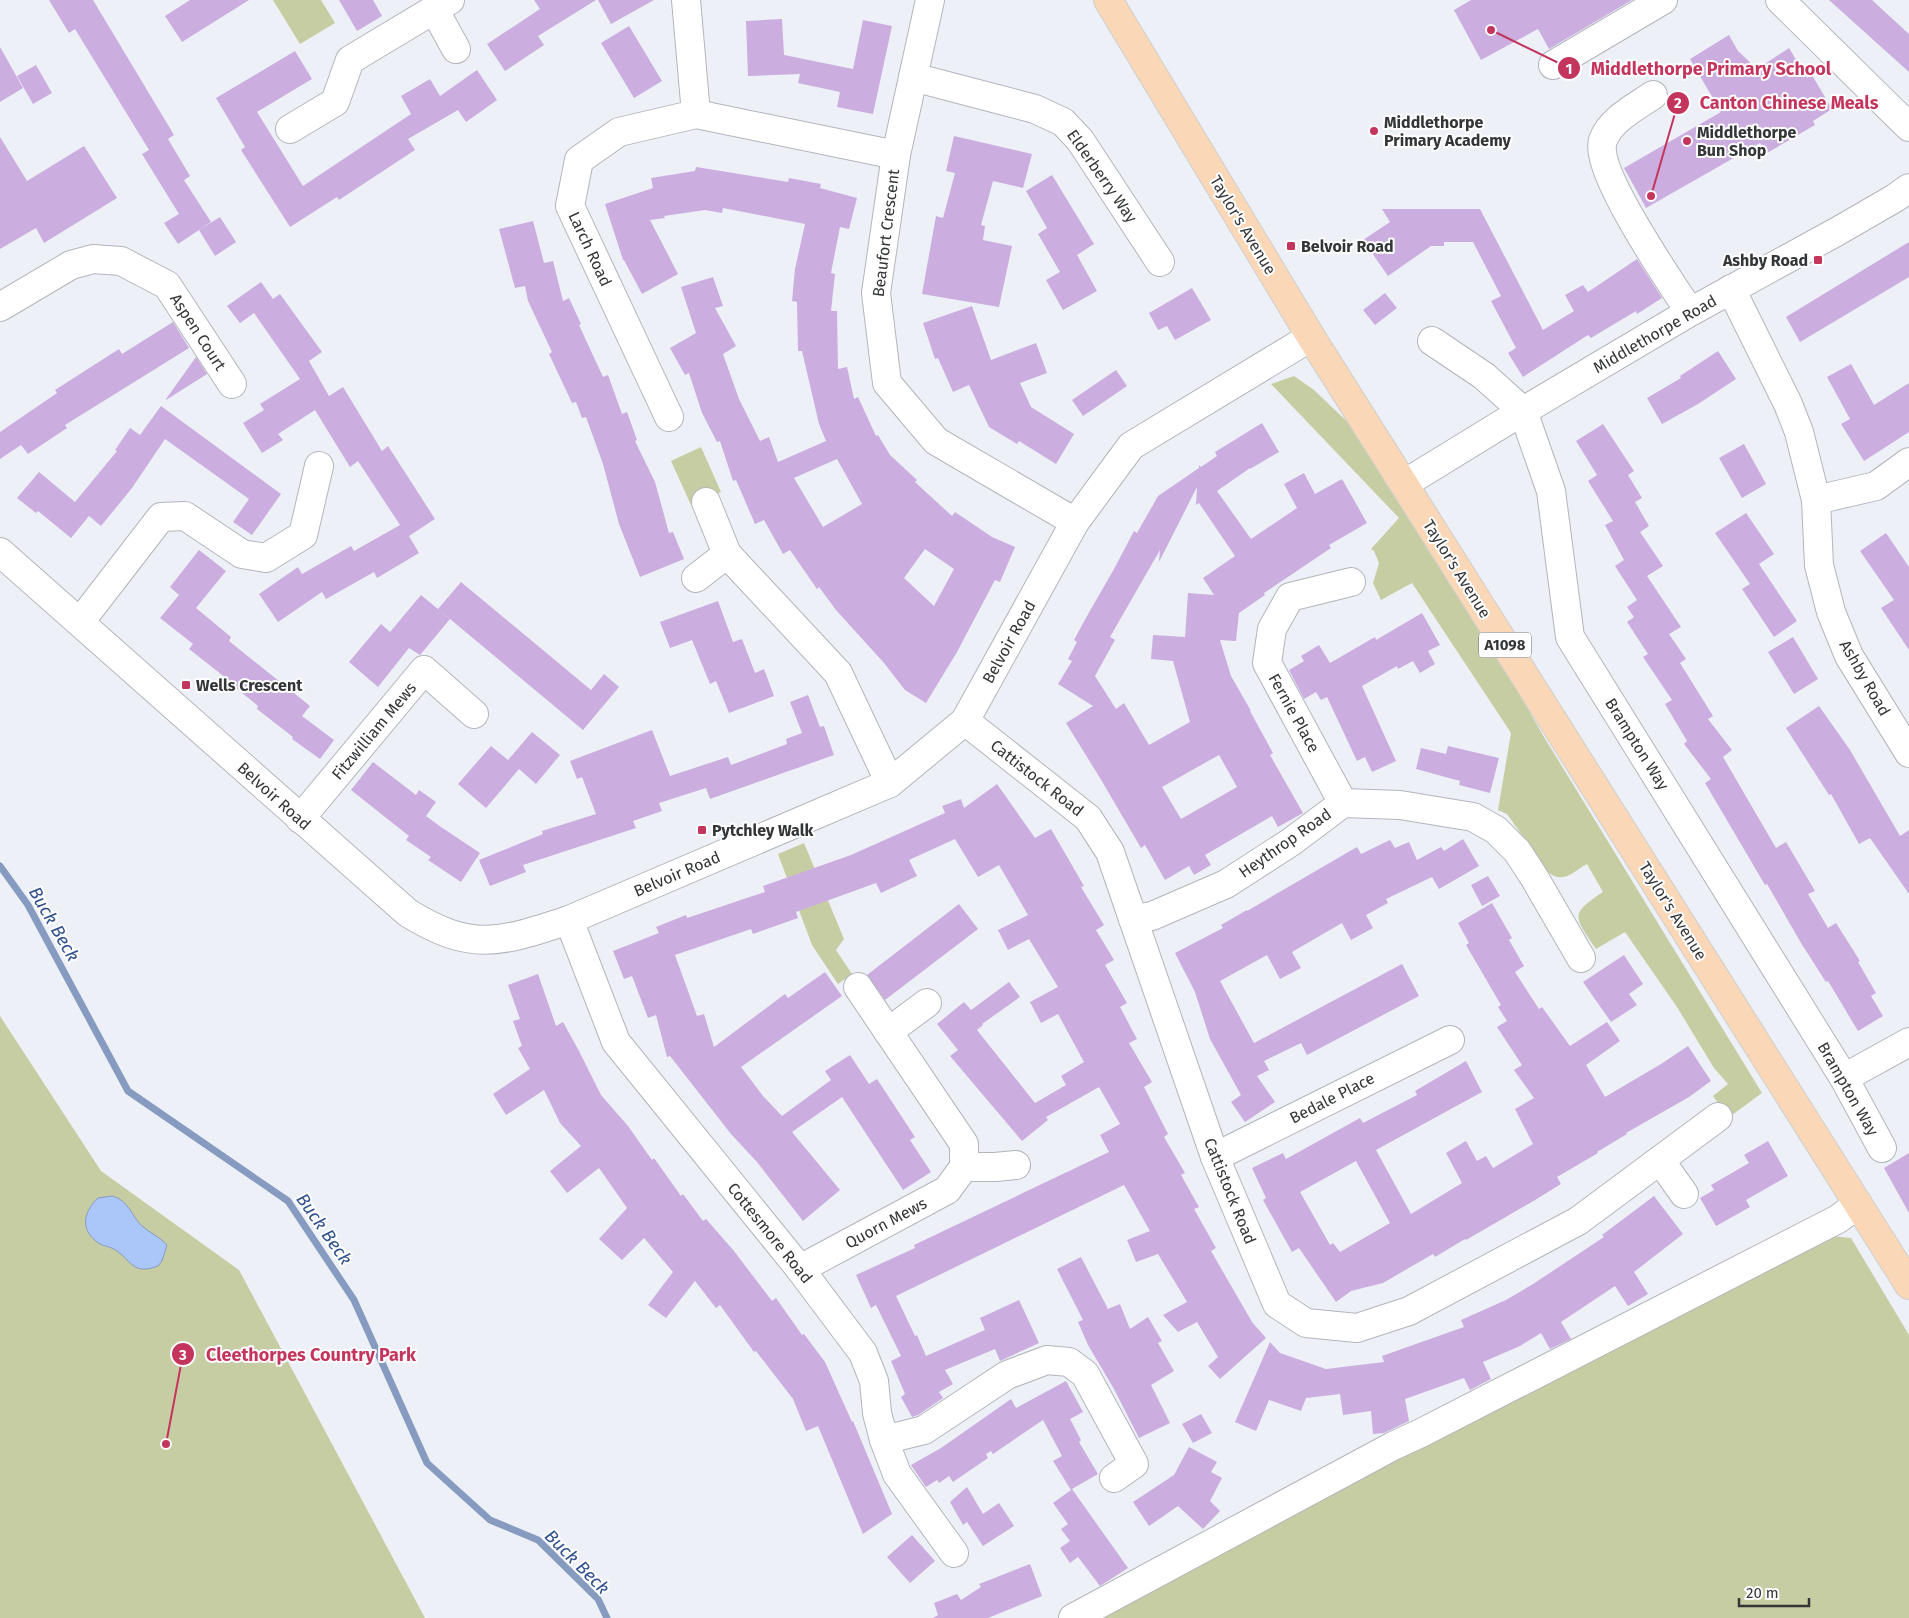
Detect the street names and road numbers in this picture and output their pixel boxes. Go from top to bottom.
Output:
street label: Elderberry Way [1063,126,1141,226]
street label: Beaufort Crescent [869,168,903,298]
street label: Taylor's Avenue [1206,172,1280,278]
street label: Larch Road [564,209,616,289]
street label: Aspen Court [166,290,230,374]
street label: Middlethorpe Road [1590,291,1720,377]
street label: Taylor's Avenue [1419,516,1495,622]
street label: Belvoir Road [978,597,1040,687]
road number: A1098 [1479,632,1531,658]
street label: Ashby Road [1836,637,1894,719]
street label: Fernie Place [1264,670,1324,756]
street label: Fitzwilliam Mews [328,678,420,784]
street label: Brampton Way [1601,695,1673,794]
street label: Cattistock Road [987,736,1087,820]
street label: Belvoir Road [233,758,315,834]
street label: Heythrop Road [1235,804,1335,882]
street label: Belvoir Road [631,847,723,901]
street label: Taylor's Avenue [1635,858,1711,964]
street label: Brampton Way [1814,1039,1882,1139]
street label: Bedale Place [1286,1069,1378,1127]
street label: Cattistock Road [1200,1135,1260,1247]
street label: Cottesmore Road [724,1179,816,1287]
street label: Quorn Mews [842,1194,930,1252]

